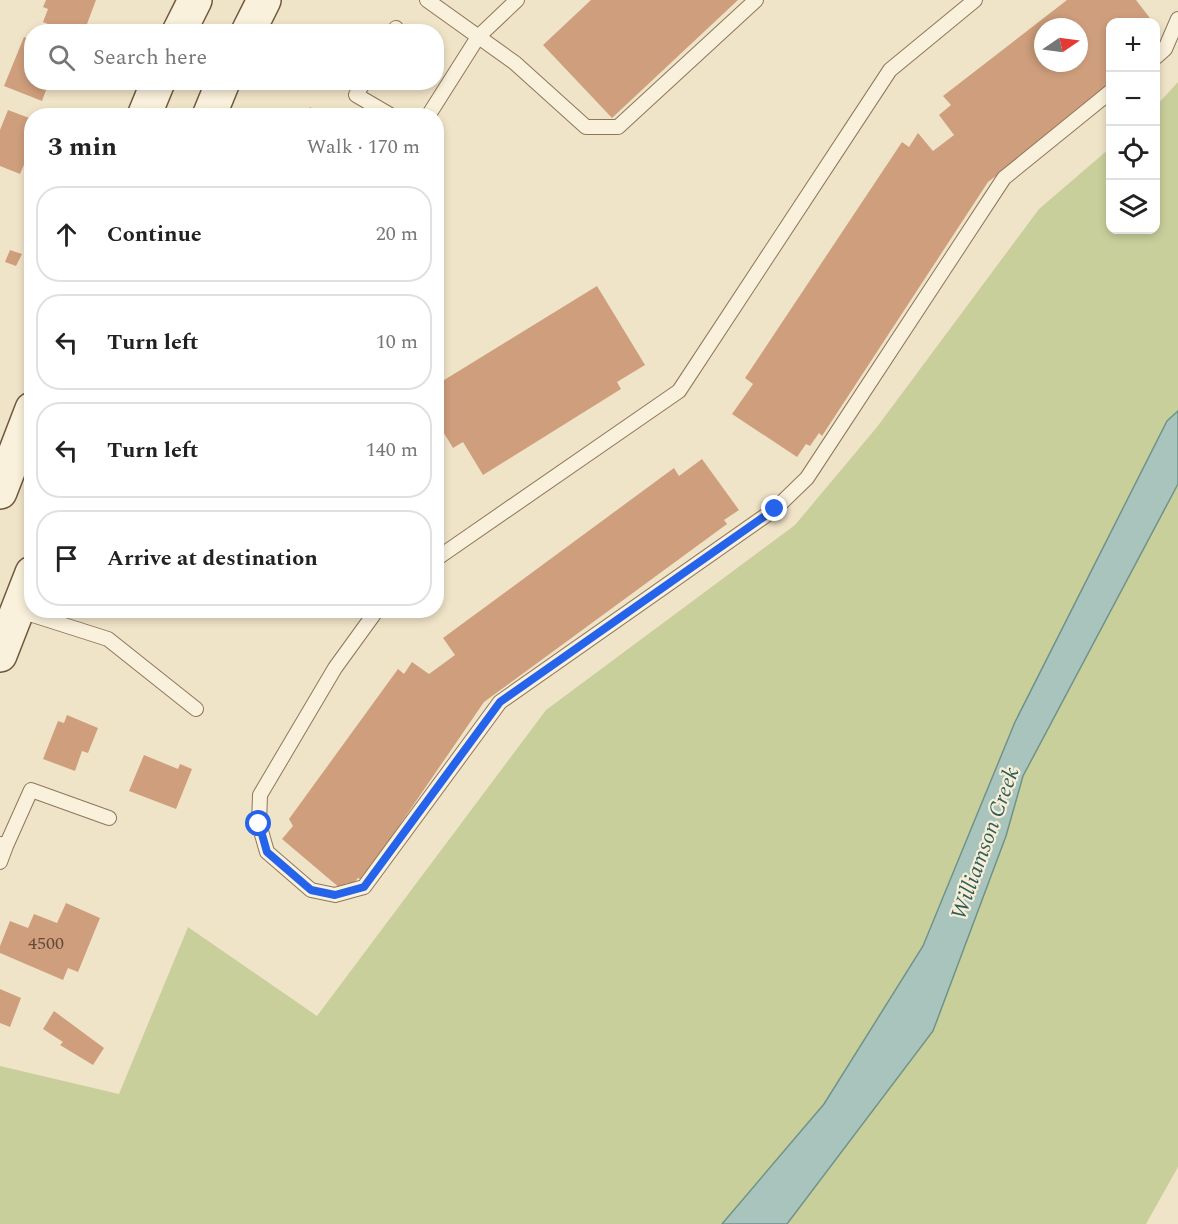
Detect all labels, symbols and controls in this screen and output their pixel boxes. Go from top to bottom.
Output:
north arrow [1034,18,1088,72]
map controls [1106,18,1160,234]
button: + [1106,18,1160,72]
search box [24,24,444,90]
icon: search [45,41,78,74]
text: Search here [93,41,207,74]
button: − [1106,72,1160,126]
button: locate [1106,126,1160,180]
text: 3 min [48,127,117,167]
text: Walk · 170 m [307,132,420,162]
button: layers [1106,180,1160,234]
icon: ahead [50,218,83,251]
text: Continue [107,218,202,251]
text: 20 m [376,219,418,249]
icon: left [50,326,83,359]
text: Turn left [107,326,199,359]
text: 10 m [376,327,418,357]
icon: left [50,434,83,467]
text: Turn left [107,434,199,467]
text: 140 m [366,435,418,465]
route end [761,495,787,521]
icon: arrive [50,542,83,575]
text: Arrive at destination [107,542,318,575]
water label: Williamson Creek [942,762,1028,925]
route start [245,810,271,836]
house number: 4500 [28,930,64,957]

